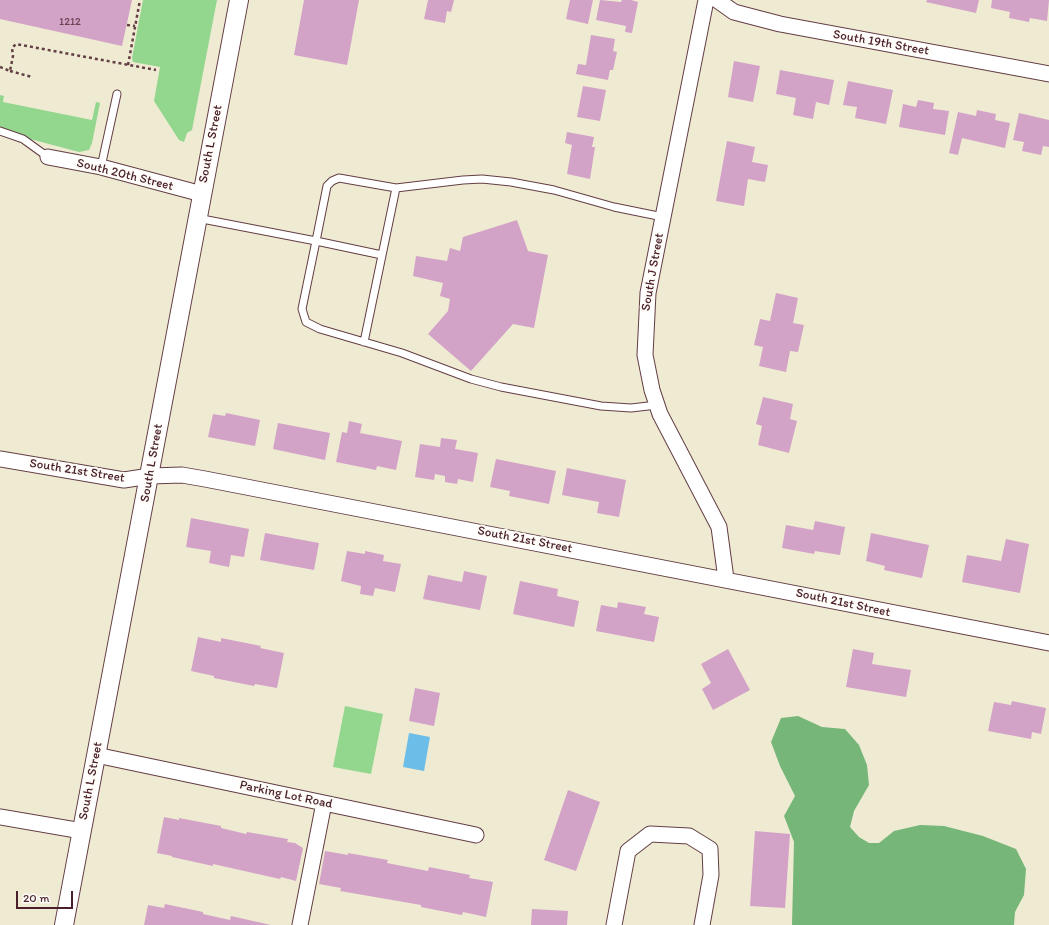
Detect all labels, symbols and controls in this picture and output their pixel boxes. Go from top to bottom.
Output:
house number: 1212 [59,15,81,29]
street label: South 19th Street [832,27,930,59]
street label: South L Street [196,104,226,184]
street label: South 20th Street [75,155,175,195]
street label: South J Street [638,232,668,312]
street label: South L Street [137,423,167,503]
street label: South 21st Street [28,456,126,486]
street label: South 21st Street [476,523,574,557]
street label: South 21st Street [794,585,892,621]
street label: South L Street [76,741,106,821]
street label: Parking Lot Road [238,778,334,812]
scale bar [18,883,75,909]
text: 20 m [23,891,50,905]

